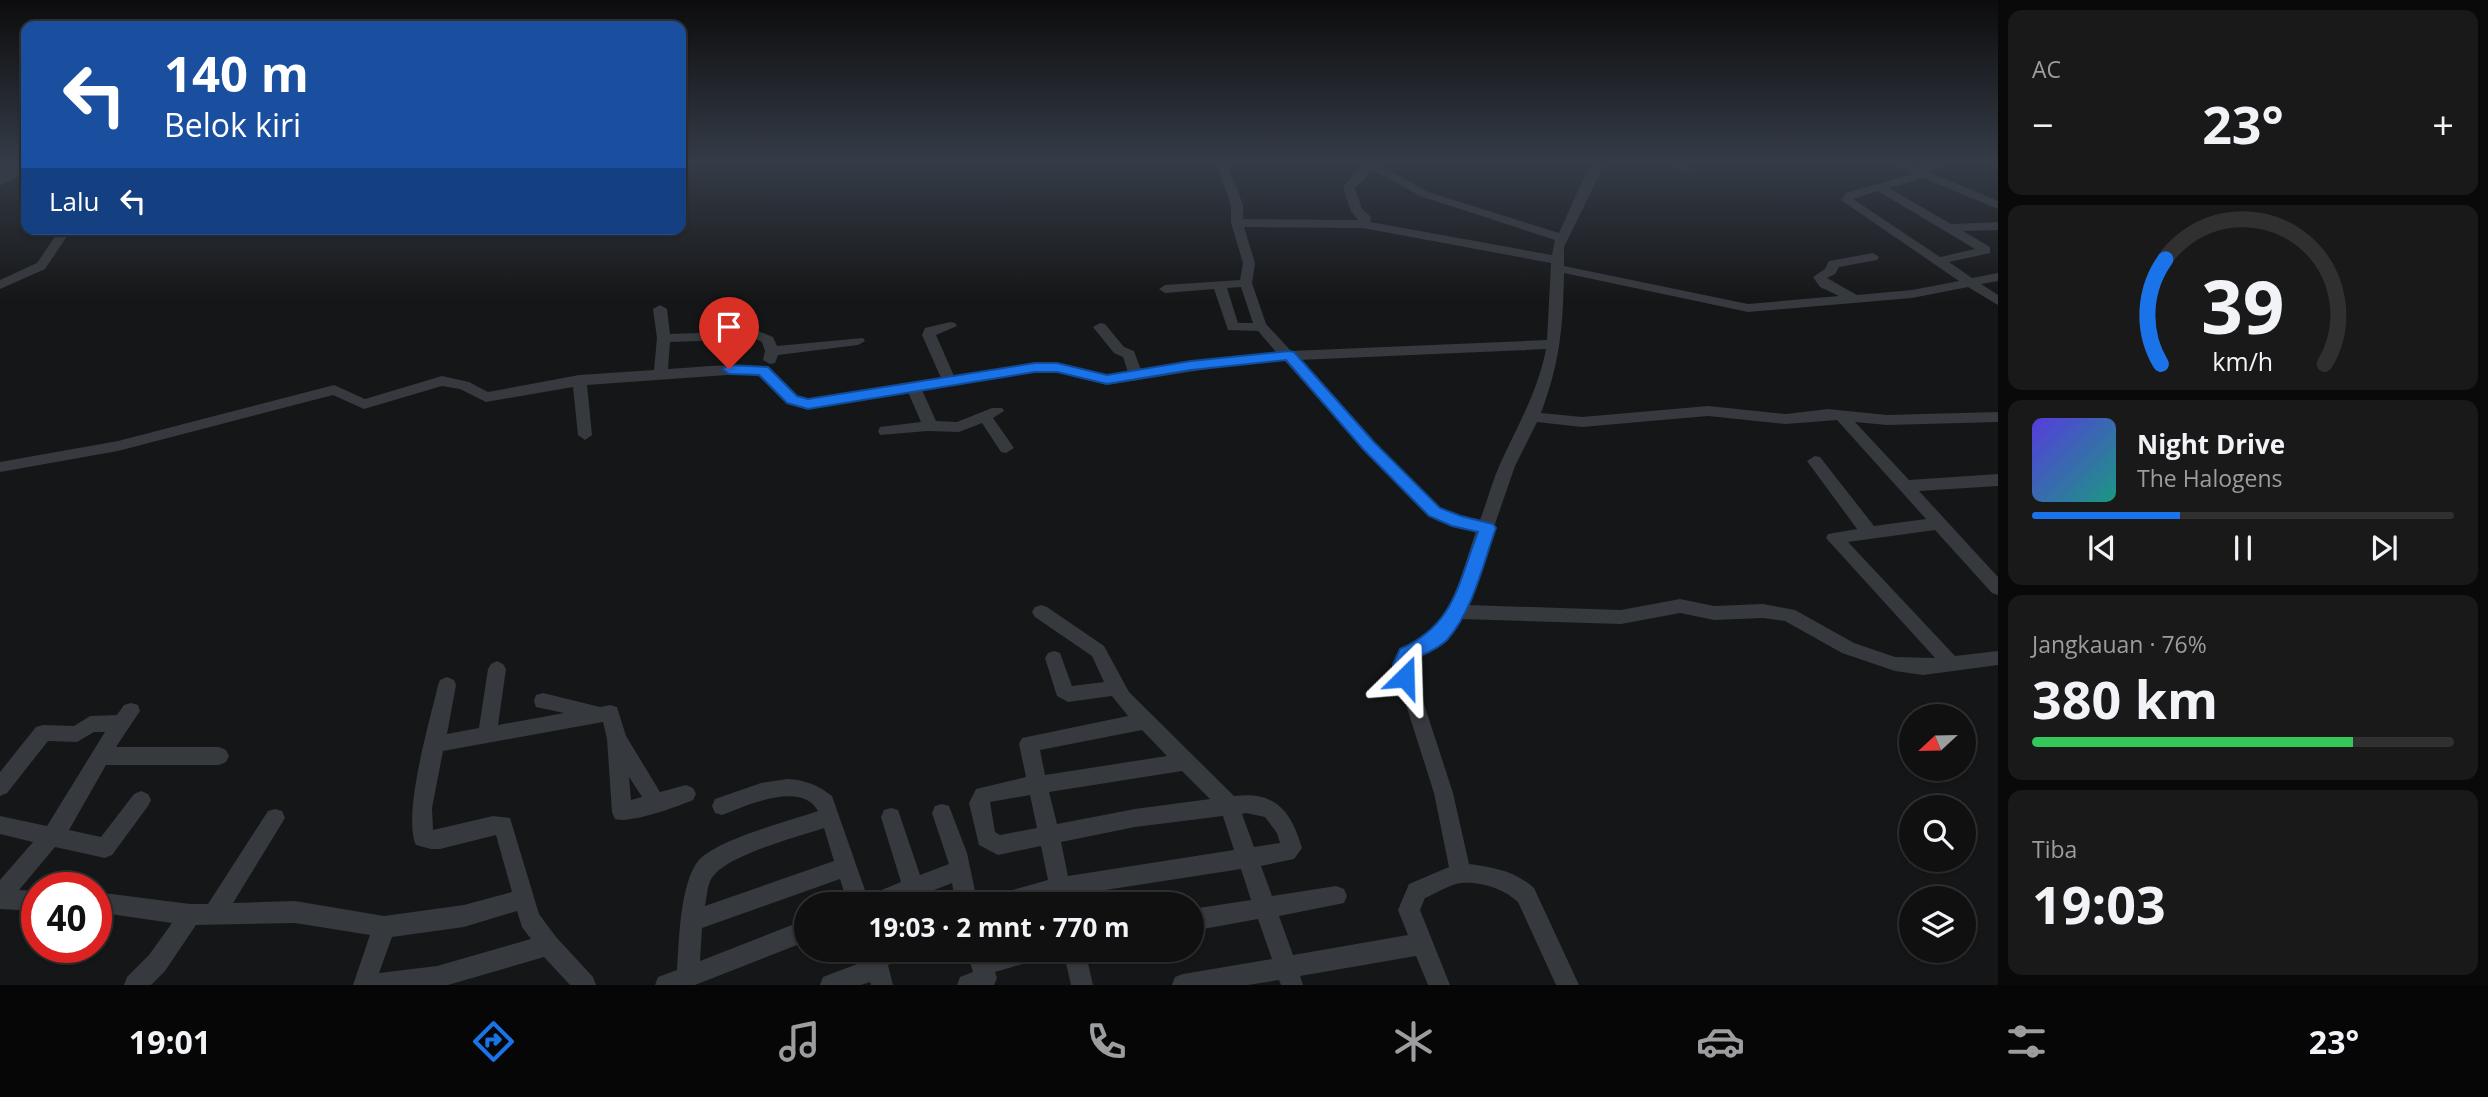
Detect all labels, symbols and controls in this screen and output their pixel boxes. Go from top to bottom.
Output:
text: 140 m [164,40,309,106]
icon: left [49,49,140,140]
text: AC [2032,53,2061,85]
text: 23° [2202,88,2284,159]
text: − [2032,98,2054,150]
text: + [2432,98,2454,150]
text: Belok kiri [164,103,301,146]
icon: left [114,182,152,220]
text: Lalu [49,183,100,219]
text: 39 [2201,256,2285,355]
pin [699,297,759,369]
icon: arrive [710,308,748,346]
text: km/h [2213,343,2273,377]
text: Night Drive [2137,426,2285,462]
text: The Halogens [2137,462,2283,494]
icon: previous [2083,529,2121,567]
icon: pause [2224,529,2262,567]
icon: next [2365,529,2403,567]
text: Jangkauan · 76% [2032,628,2207,660]
position arrow [1368,640,1442,714]
text: 380 km [2032,663,2218,734]
north arrow [1899,704,1976,780]
map controls [1899,704,1976,963]
button: search [1899,795,1976,872]
text: Tiba [2032,833,2077,865]
text: 19:03 [2032,868,2166,939]
speed limit sign: 40 [21,872,112,963]
button: layers [1899,886,1976,963]
text: 19:03 · 2 mnt · 770 m [868,909,1130,945]
icon: directions [469,1017,518,1066]
icon: music [775,1017,824,1066]
icon: phone [1082,1017,1131,1066]
icon: climate [1389,1017,1438,1066]
icon: car [1696,1017,1745,1066]
icon: filters [2002,1017,2051,1066]
text: 19:01 [129,1020,211,1063]
text: 23° [2309,1020,2359,1063]

